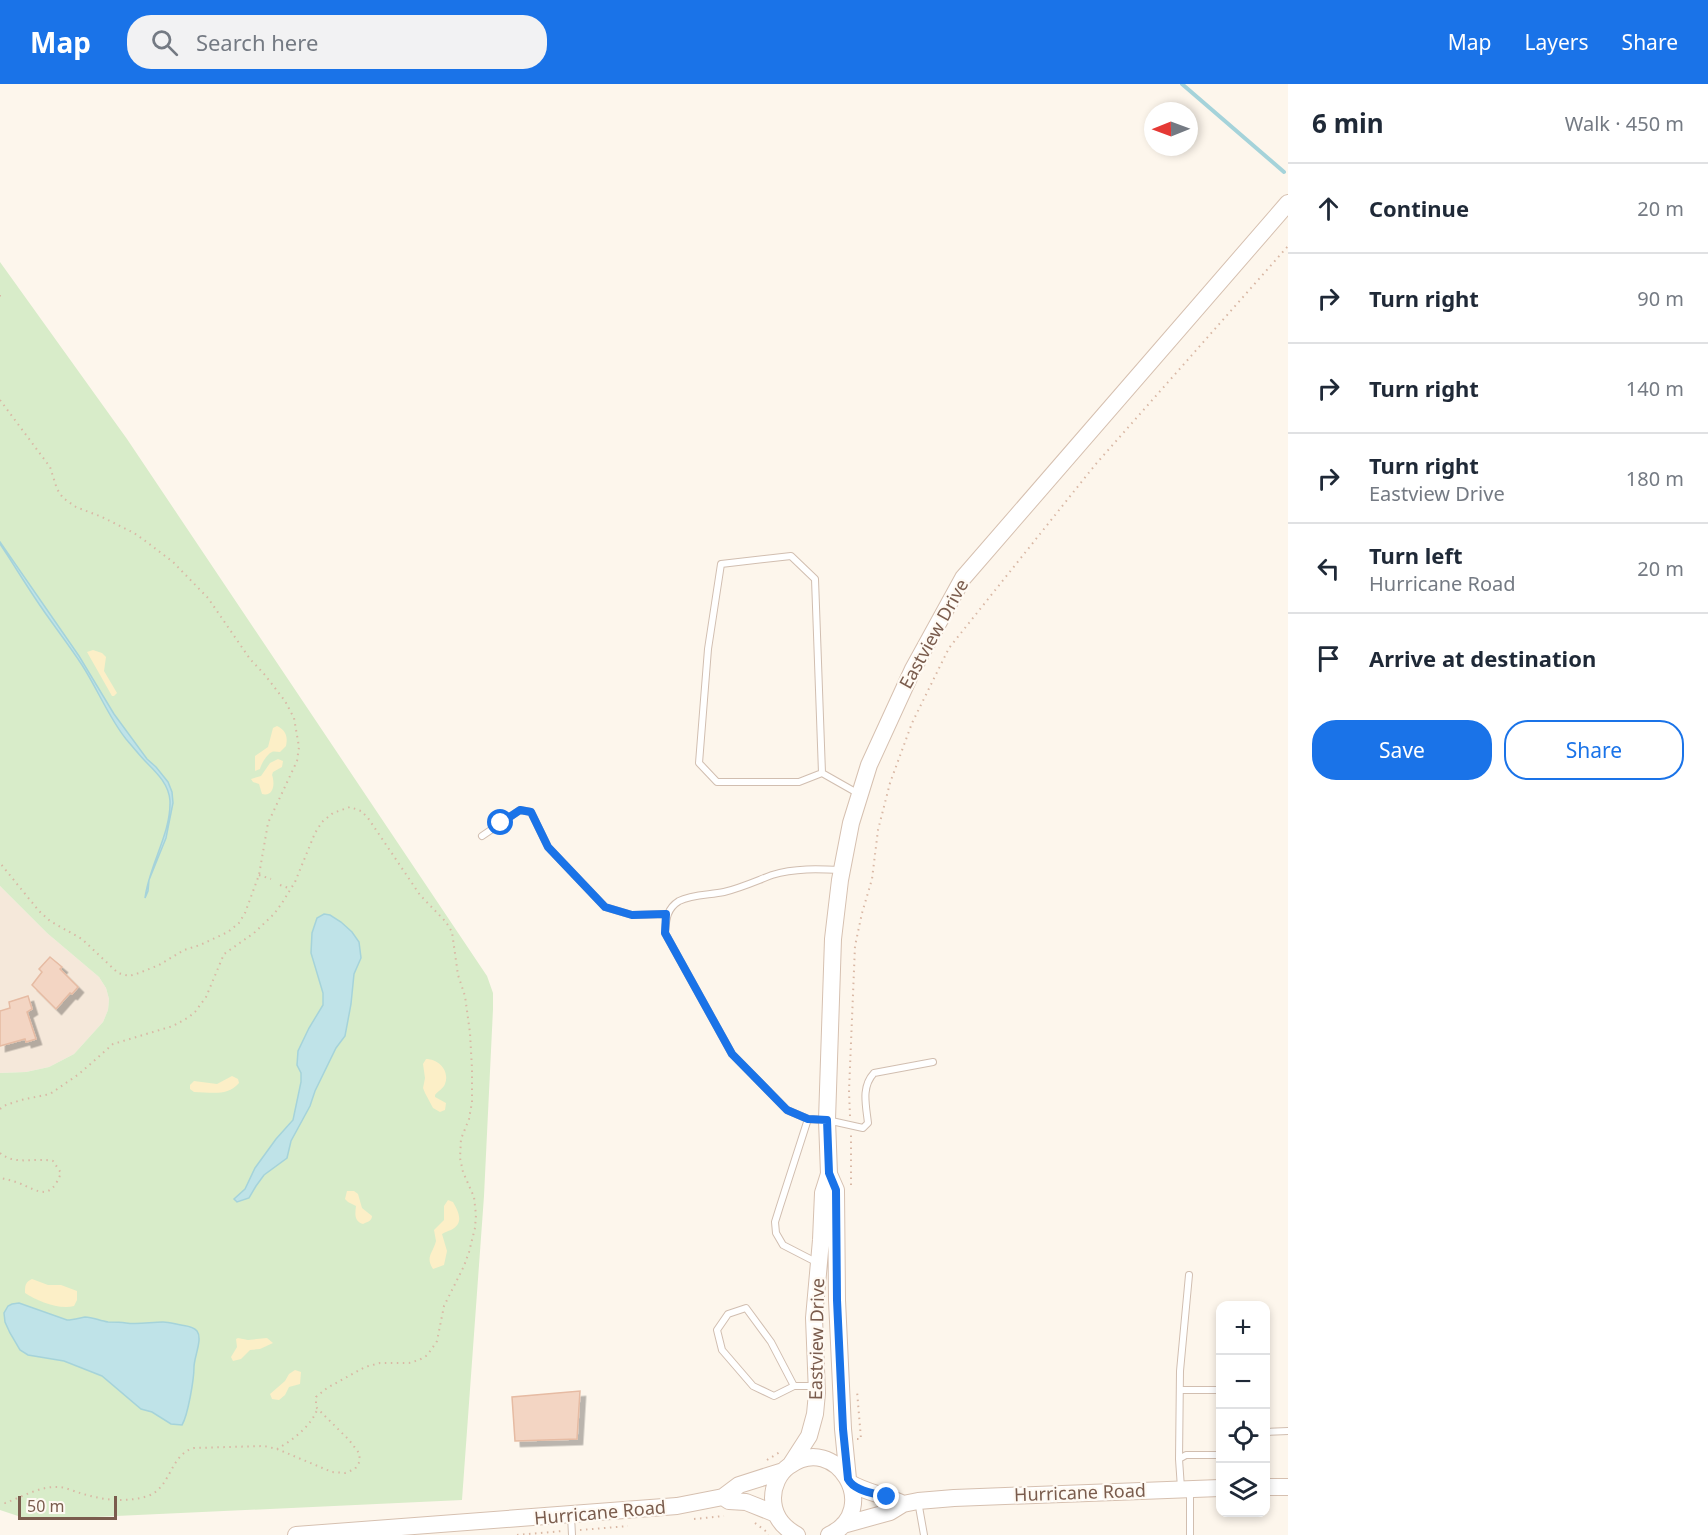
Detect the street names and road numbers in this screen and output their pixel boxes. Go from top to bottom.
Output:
street label: Eastview Drive [893,574,973,693]
street label: Eastview Drive [803,1278,829,1400]
street label: Hurricane Road [1014,1478,1146,1506]
street label: Hurricane Road [533,1494,667,1530]

